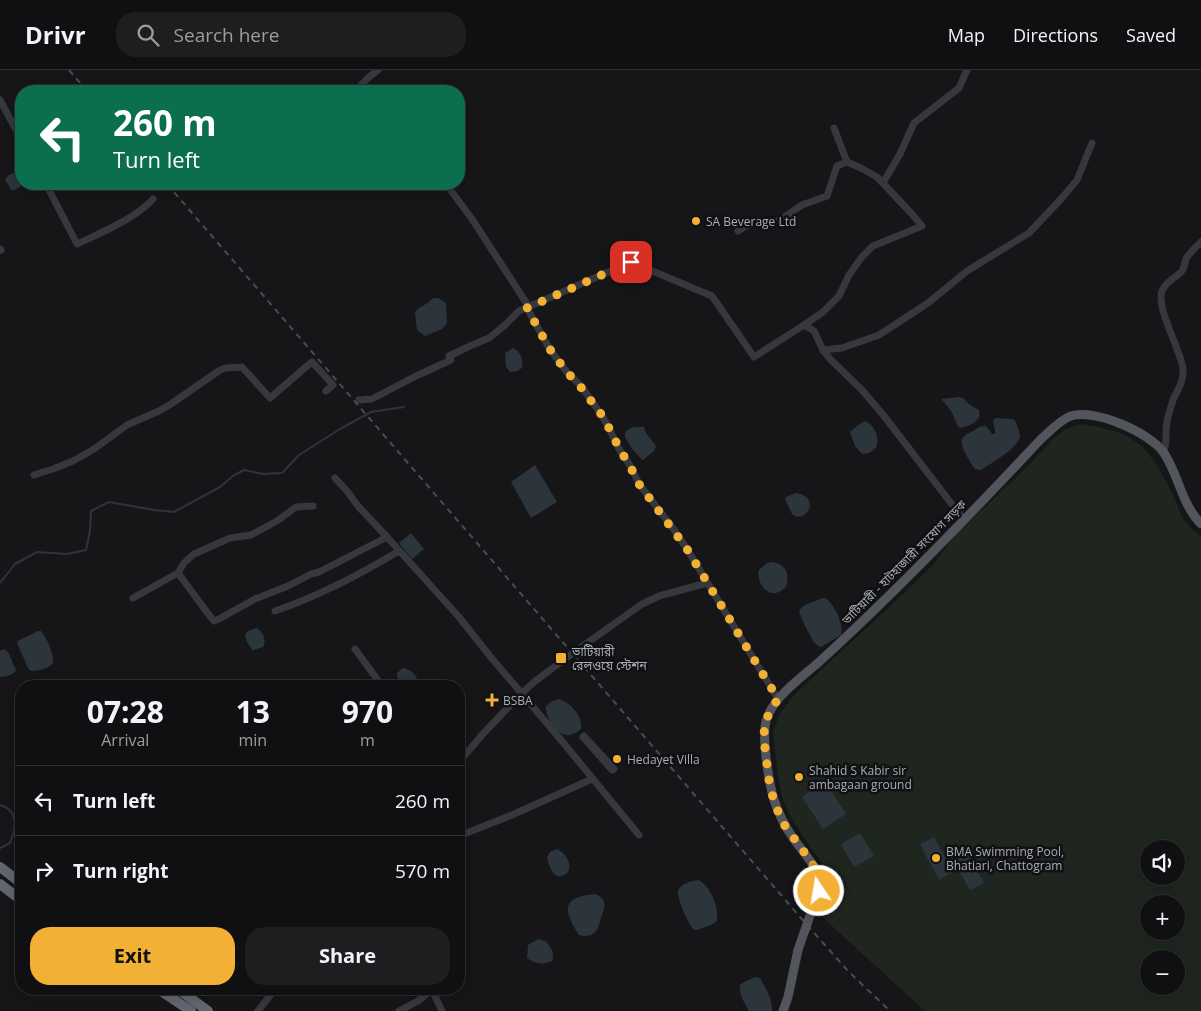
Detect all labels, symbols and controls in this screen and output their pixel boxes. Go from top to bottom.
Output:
search box [116,12,466,57]
text: Drivr [25,18,86,51]
icon: search [134,21,162,49]
text: Search here [174,22,279,48]
text: Map [948,23,985,47]
text: Directions [1013,23,1098,47]
text: Saved [1126,23,1176,47]
text: 260 m [113,99,217,146]
icon: left [30,105,95,170]
text: Turn left [113,144,200,174]
place label: SA Beverage Ltd [706,213,796,230]
marker: SA Beverage Ltd [690,215,702,227]
pin [610,241,652,283]
icon: arrive [617,248,645,276]
street label: ভাটিয়ারী - হাটহাজারী সংযোগ সড়ক [837,496,970,629]
place label: ভাটিয়ারী রেলওয়ে স্টেশন [571,643,647,674]
marker: ভাটিয়ারী রেলওয়ে স্টেশন [554,651,568,665]
text: 07:28 [87,691,164,732]
text: 13 [236,691,270,732]
text: 970 [342,691,393,732]
place label: BSBA [503,692,533,709]
marker: BSBA [485,693,499,707]
text: Arrival [101,729,149,751]
text: min [238,729,267,751]
text: m [360,729,375,751]
place label: Hedayet Villa [627,751,700,768]
marker: Hedayet Villa [611,753,623,765]
place label: Shahid S Kabir sir ambagaan ground [809,762,912,793]
marker: Shahid S Kabir sir ambagaan ground [793,771,805,783]
icon: left [30,787,58,815]
text: Turn left [73,788,155,814]
text: 260 m [395,788,450,814]
map controls [1140,840,1185,995]
button: sound [1140,840,1185,885]
place label: BMA Swimming Pool, Bhatiari, Chattogram [946,843,1064,874]
marker: BMA Swimming Pool, Bhatiari, Chattogram [930,852,942,864]
icon: right [30,857,58,885]
text: Turn right [73,858,168,884]
text: 570 m [395,858,450,884]
position arrow [792,864,844,916]
button: + [1140,895,1185,940]
button: Exit [30,927,235,985]
button: Share [245,927,450,985]
button: − [1140,950,1185,995]

